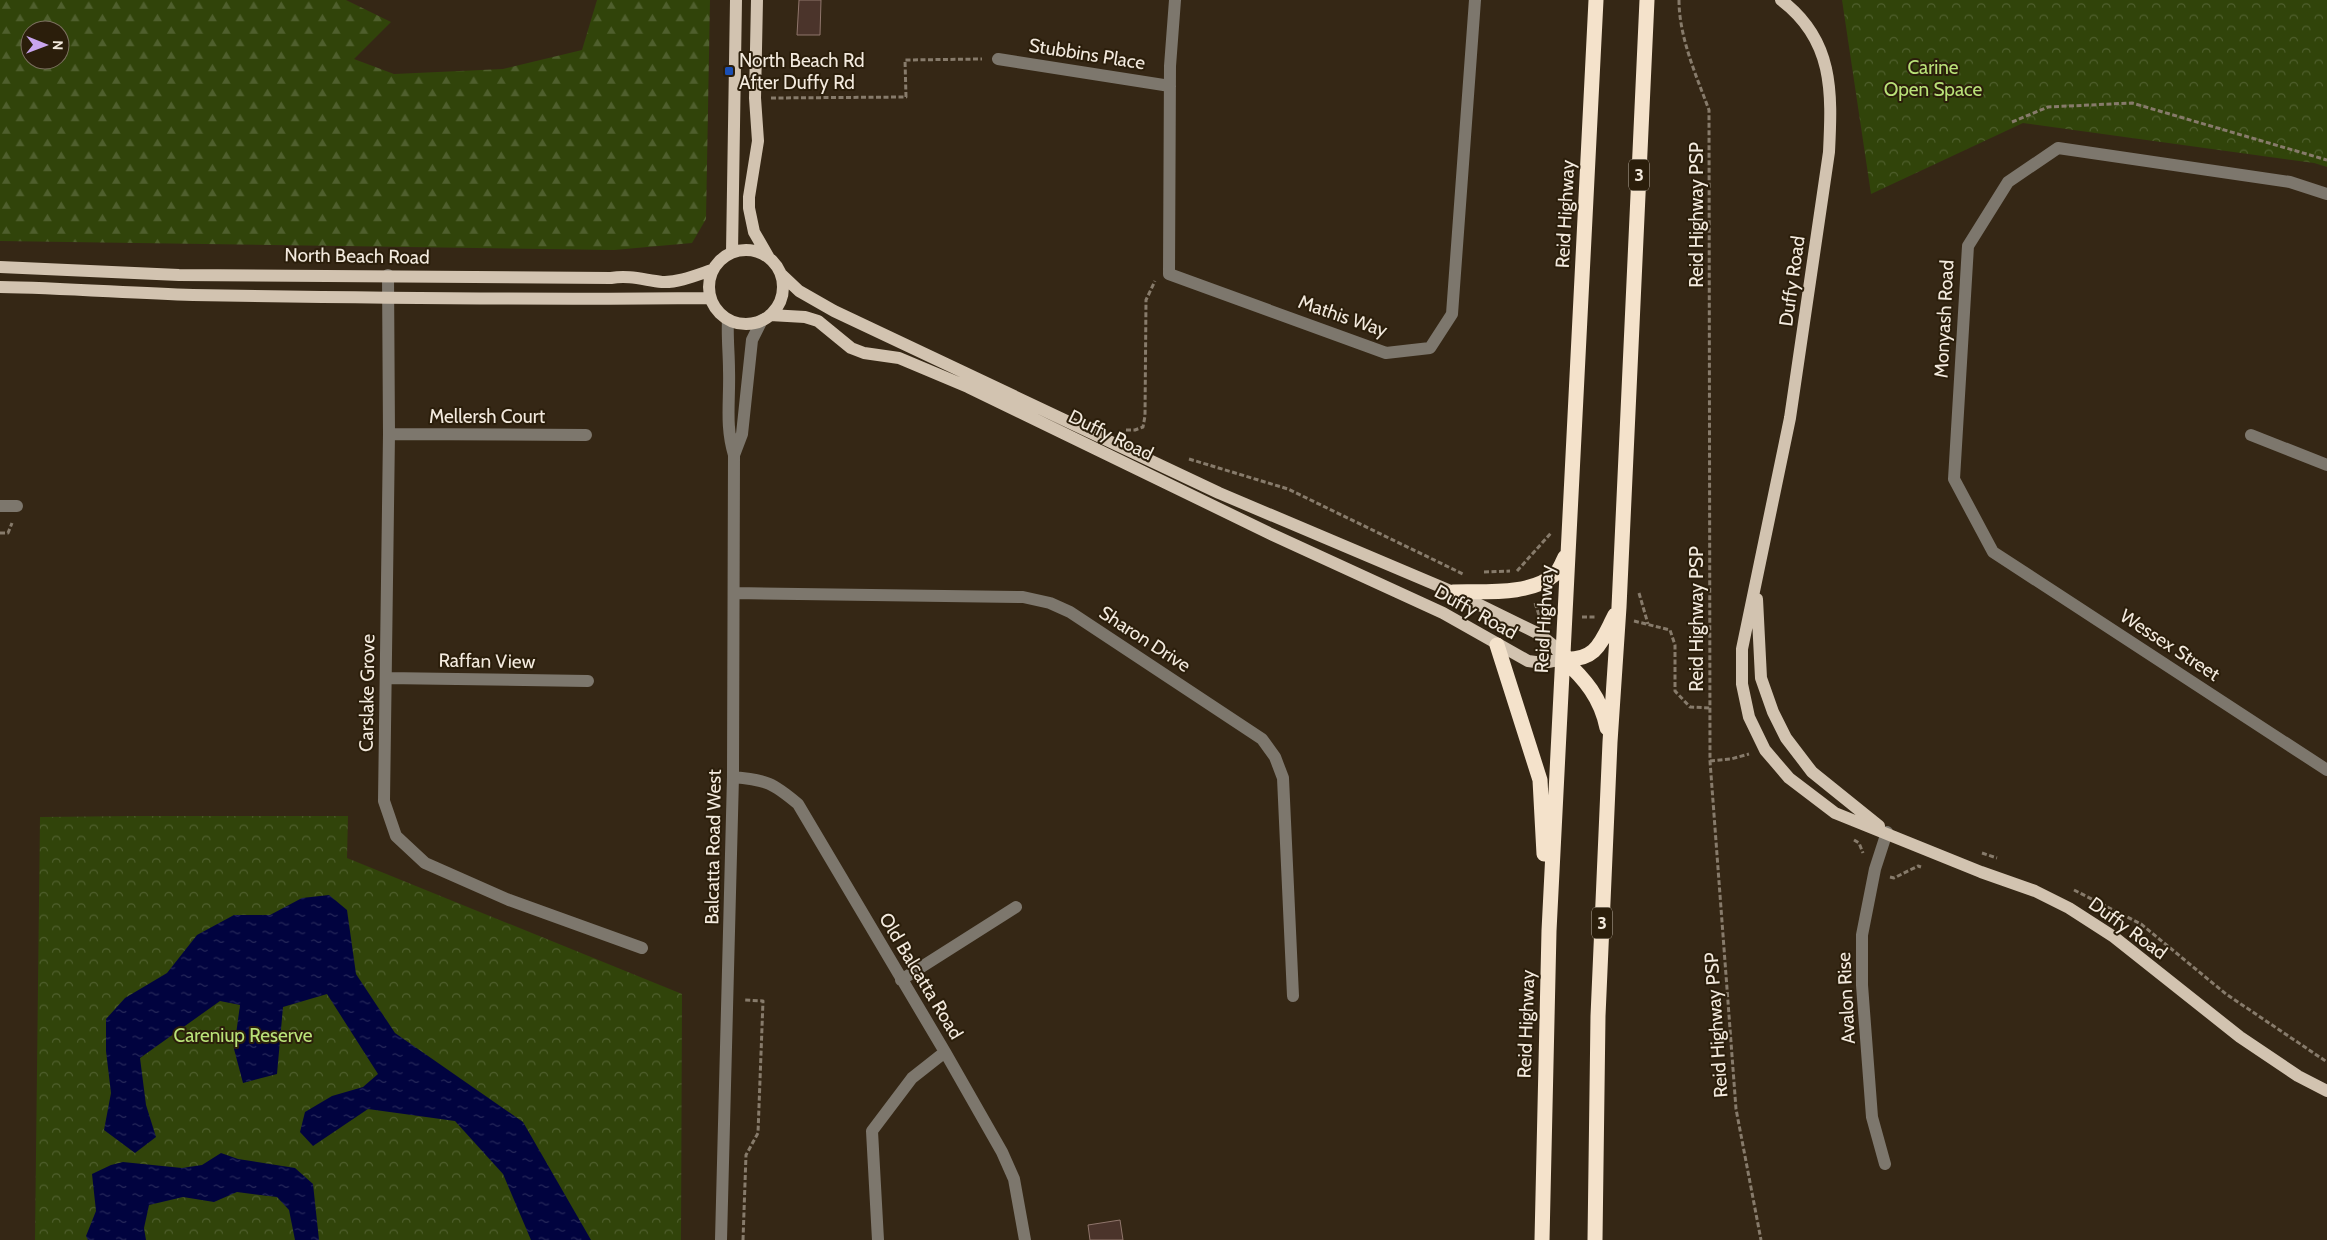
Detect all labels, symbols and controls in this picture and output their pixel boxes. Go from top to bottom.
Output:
north arrow [20,20,70,70]
street label: Stubbins Place [1027,33,1147,75]
text: N [49,40,67,50]
place label: North Beach Rd After Duffy Rd [739,49,865,94]
park label: Carine Open Space [1884,56,1983,101]
marker: North Beach Rd After Duffy Rd [723,65,735,77]
street label: Reid Highway PSP [1685,142,1708,288]
street label: Reid Highway [1551,159,1579,269]
road number: 3 [1629,160,1649,190]
street label: Duffy Road [1774,234,1810,328]
street label: North Beach Road [284,243,430,269]
street label: Monyash Road [1929,259,1959,379]
street label: Mathis Way [1295,290,1391,342]
street label: Mellersh Court [429,405,546,428]
street label: Duffy Road [1065,405,1157,465]
street label: Reid Highway PSP [1685,546,1708,692]
street label: Reid Highway [1530,564,1558,674]
street label: Duffy Road [1430,580,1522,644]
street label: Sharon Drive [1095,601,1195,677]
street label: Wessex Street [2116,604,2225,686]
street label: Carslake Grove [354,634,380,752]
street label: Raffan View [438,649,536,673]
street label: Balcatta Road West [700,769,726,925]
street label: Duffy Road [2084,892,2172,964]
road number: 3 [1592,908,1612,938]
street label: Old Balcatta Road [874,909,968,1043]
street label: Reid Highway PSP [1699,951,1733,1098]
street label: Avalon Rise [1832,951,1860,1045]
street label: Reid Highway [1513,969,1539,1079]
park label: Careniup Reserve [173,1024,313,1047]

